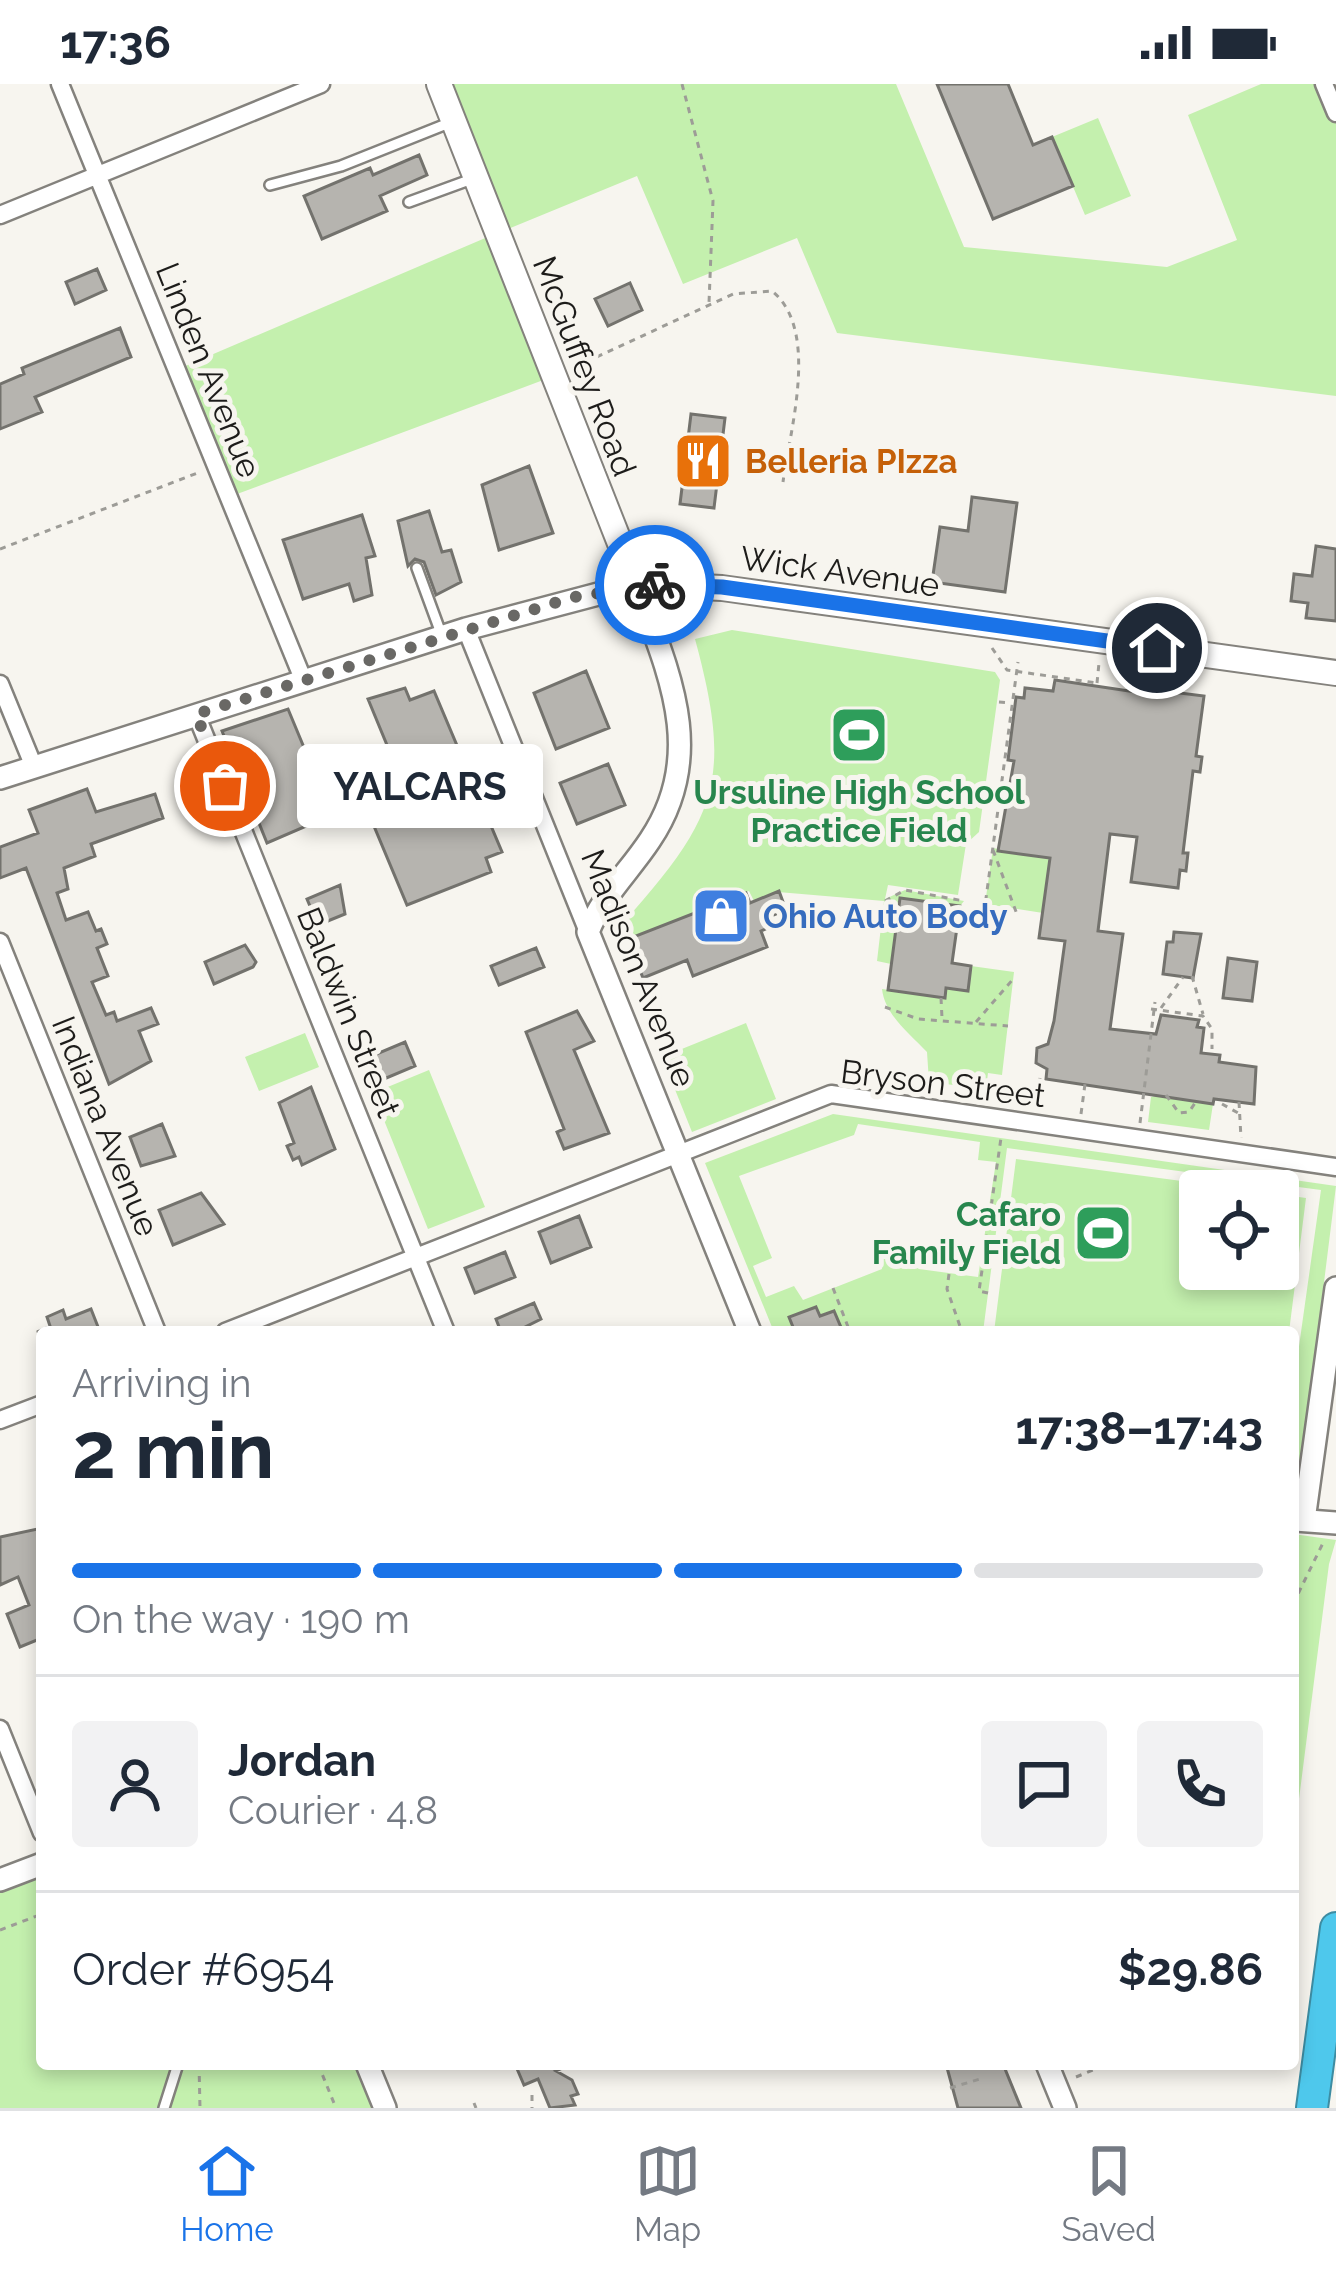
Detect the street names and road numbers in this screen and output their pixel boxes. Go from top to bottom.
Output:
street label: McGuffey Road [525,251,644,481]
street label: Linden Avenue [148,257,269,483]
street label: Wick Avenue [738,538,942,605]
street label: Madison Avenue [573,844,704,1093]
street label: Baldwin Street [289,902,408,1123]
street label: Indiana Avenue [44,1011,167,1242]
street label: Bryson Street [838,1052,1047,1115]

